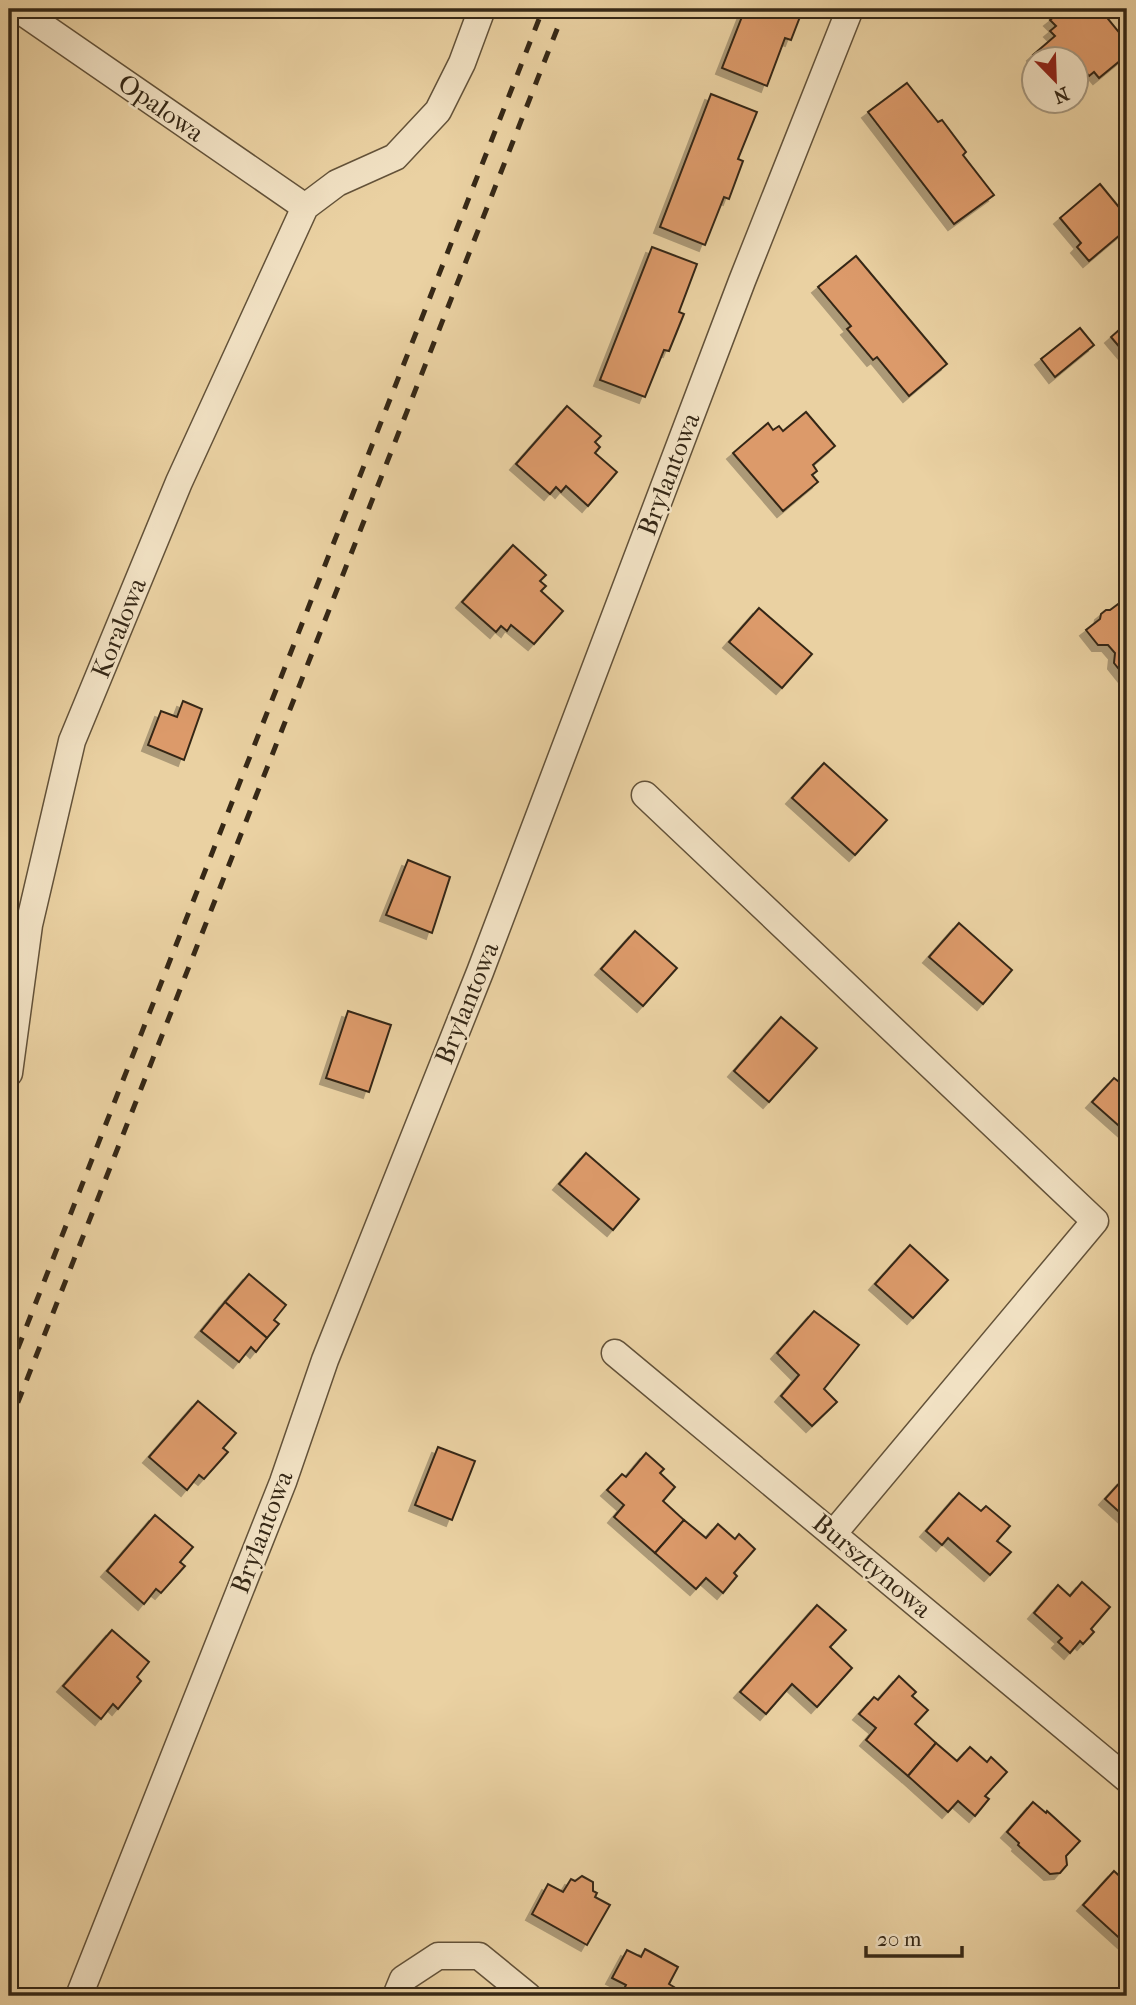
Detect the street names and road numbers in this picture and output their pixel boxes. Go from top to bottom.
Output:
street label: Opalowa [112,67,211,149]
street label: Brylantowa [631,407,707,540]
street label: Koralowa [85,572,153,683]
street label: Brylantowa [428,937,506,1069]
street label: Brylantowa [224,1465,300,1598]
street label: Bursztynowa [806,1507,938,1625]

